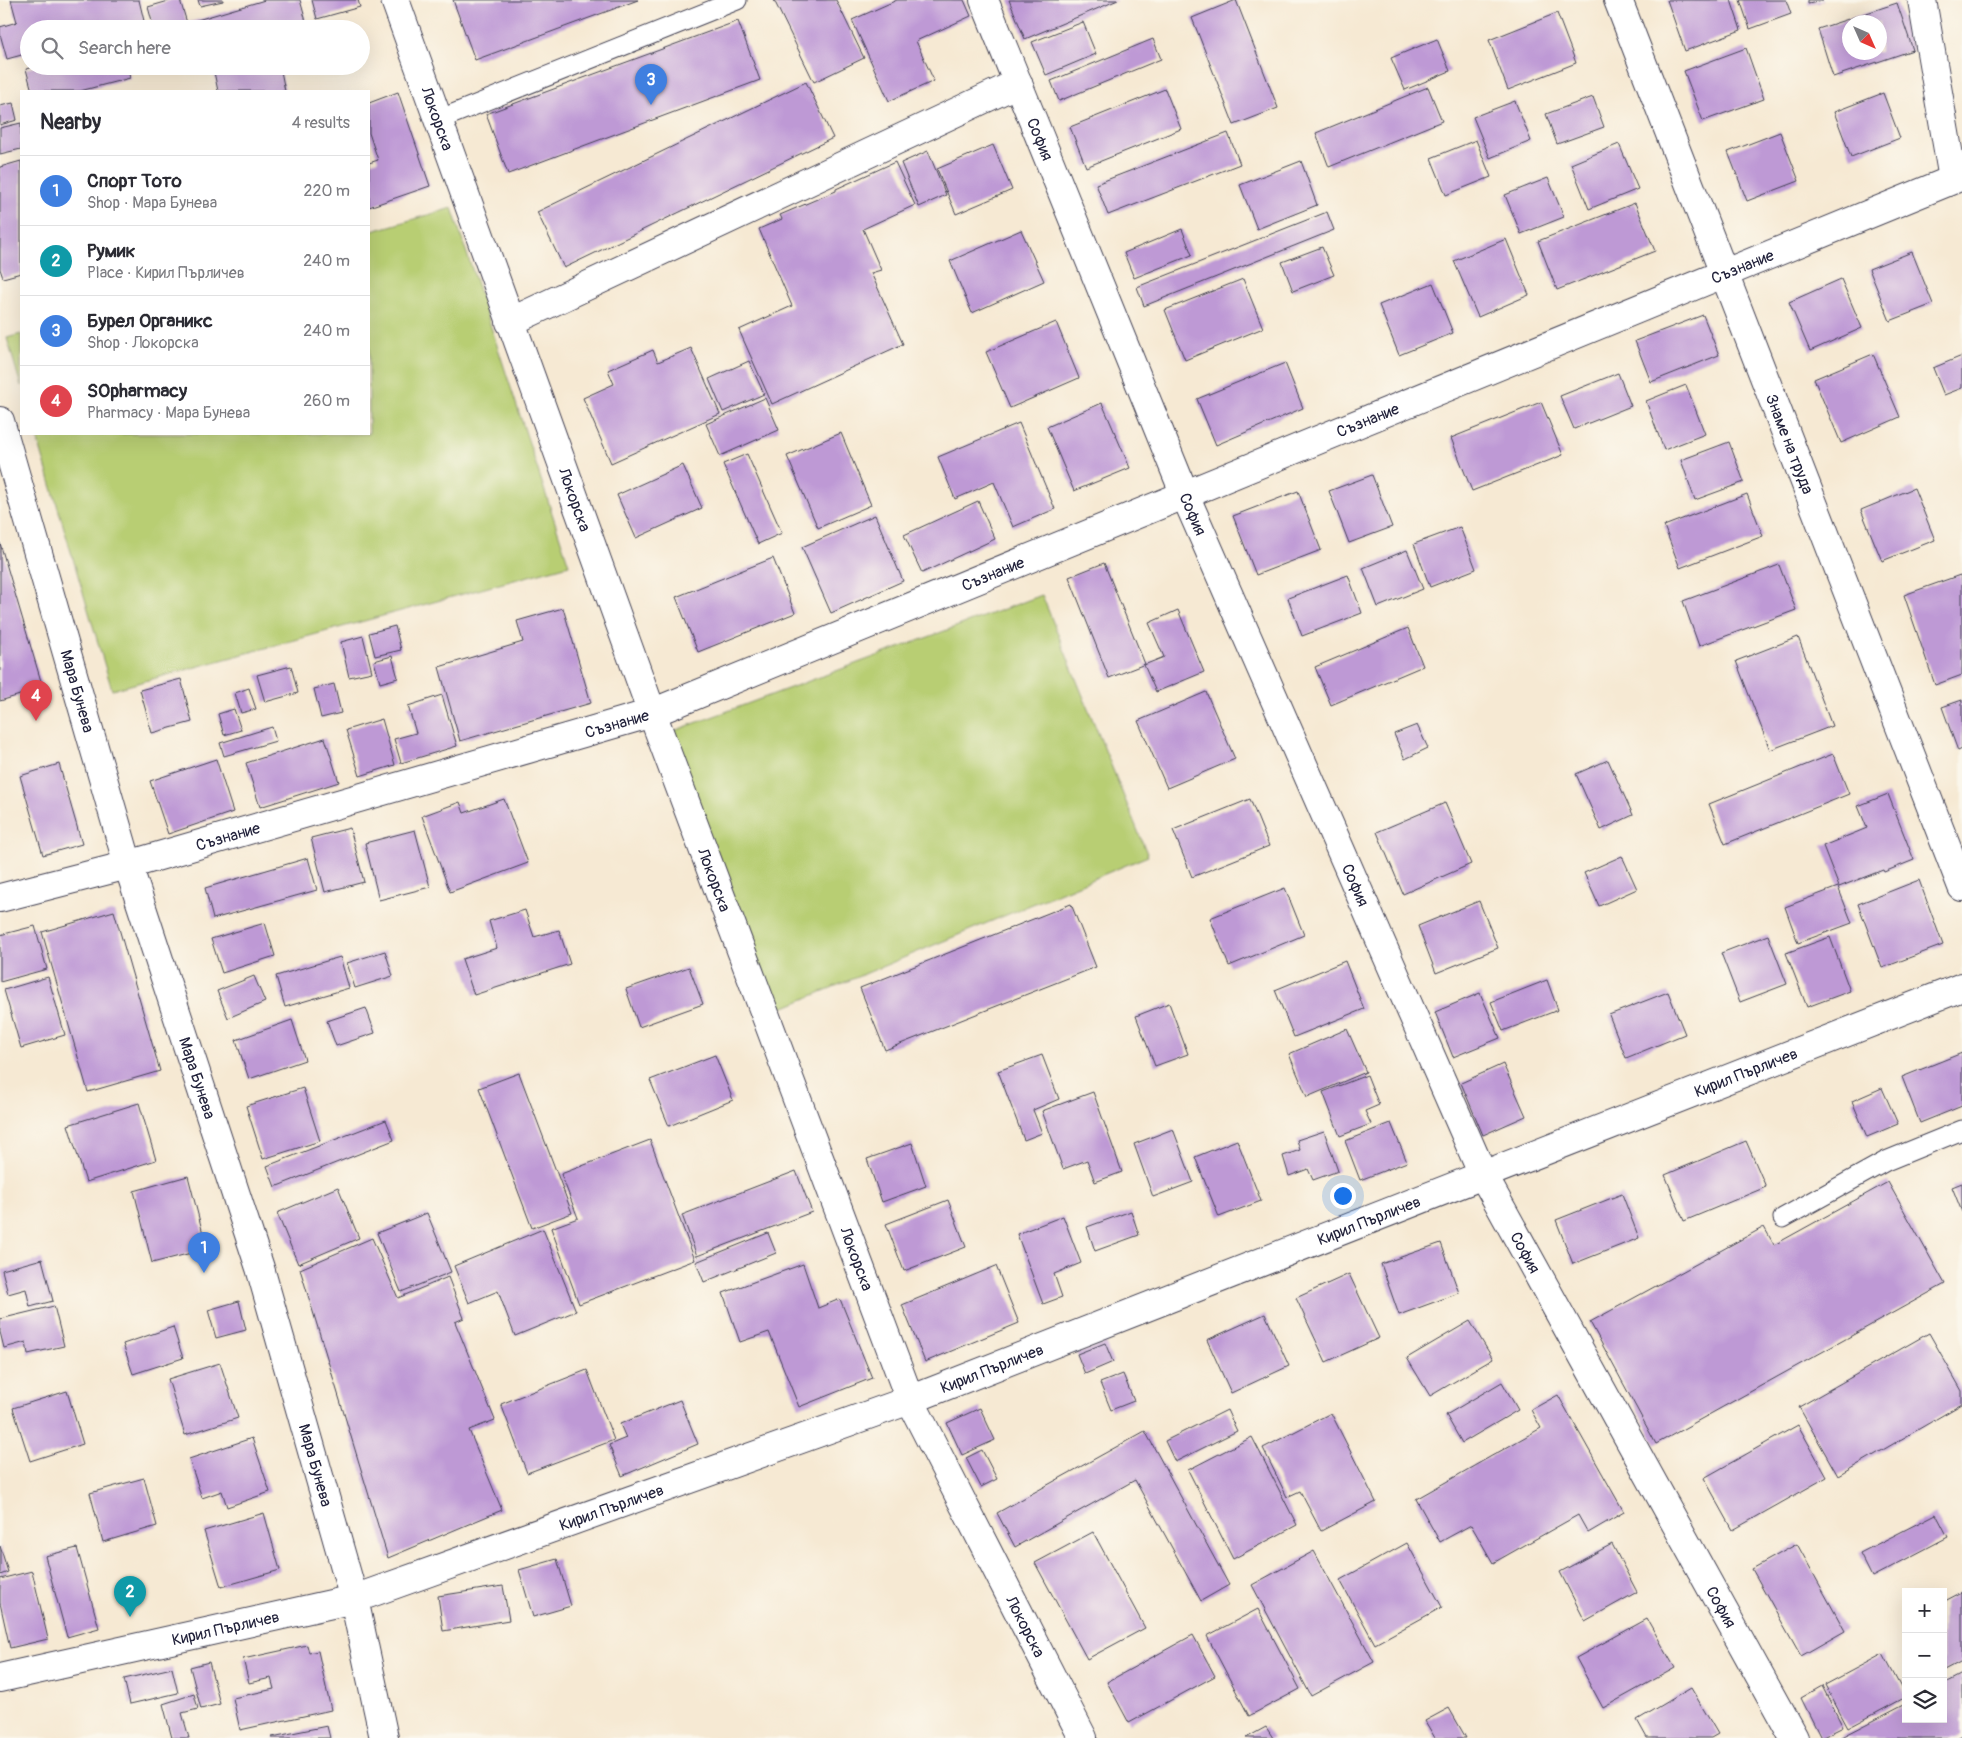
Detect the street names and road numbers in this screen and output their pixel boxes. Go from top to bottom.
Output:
street label: Локорска [416,83,457,154]
street label: София [1022,115,1057,164]
street label: Съзнание [1708,245,1777,289]
street label: Знаме на труда [1761,391,1818,497]
street label: Съзнание [1334,399,1402,442]
street label: Локорска [553,464,595,535]
street label: София [1174,490,1210,539]
street label: Съзнание [959,552,1027,596]
street label: Мара Бунева [55,648,98,735]
street label: Съзнание [582,705,652,743]
street label: Съзнание [194,818,263,856]
street label: Локорска [692,845,735,915]
street label: София [1337,861,1373,910]
street label: Мара Бунева [174,1035,220,1122]
street label: Кирил Пърличев [1691,1044,1801,1102]
street label: Кирил Пърличев [1314,1192,1424,1250]
street label: Локорска [835,1224,877,1294]
street label: София [1505,1229,1544,1277]
street label: Кирил Пърличев [937,1340,1047,1398]
street label: Мара Бунева [294,1422,336,1509]
street label: Кирил Пърличев [557,1480,667,1536]
street label: София [1701,1583,1740,1632]
street label: Локорска [1000,1592,1049,1661]
street label: Кирил Пърличев [170,1607,281,1650]

